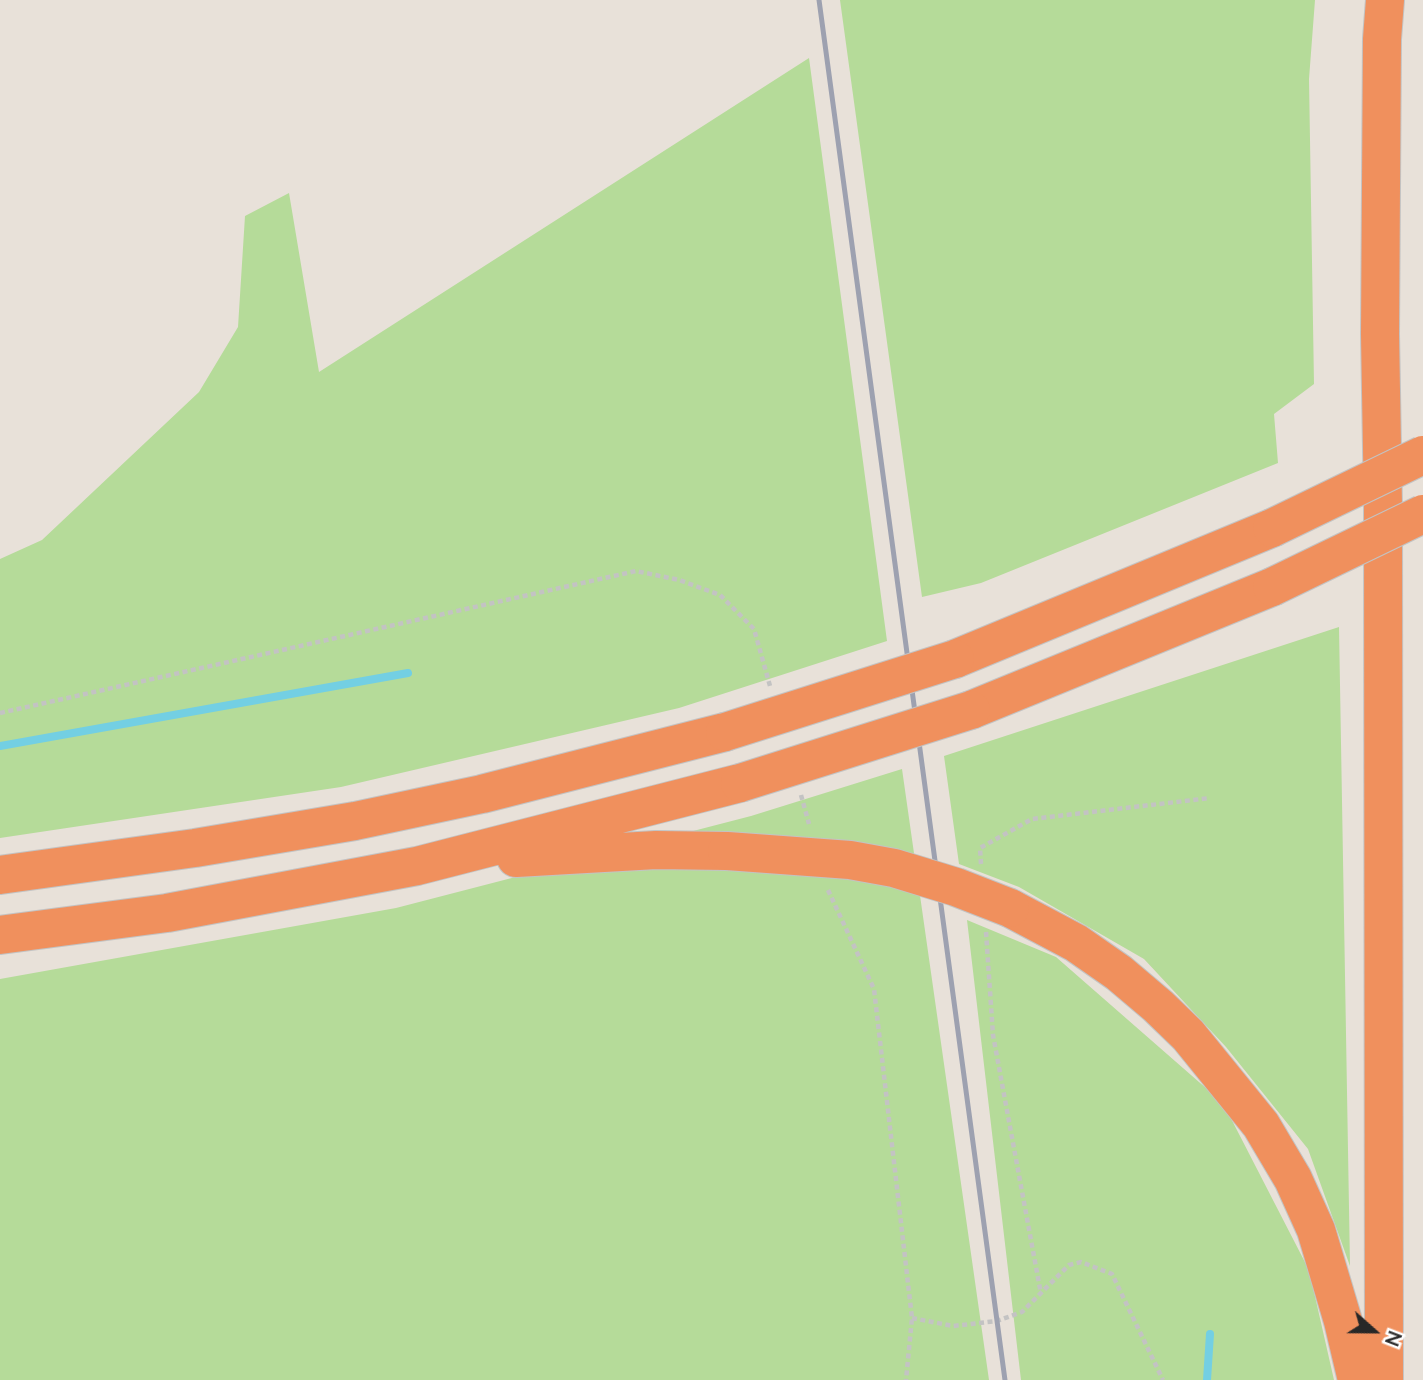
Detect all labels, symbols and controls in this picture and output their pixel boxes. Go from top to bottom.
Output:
north arrow [1339,1296,1409,1366]
text: N [1381,1328,1407,1350]

